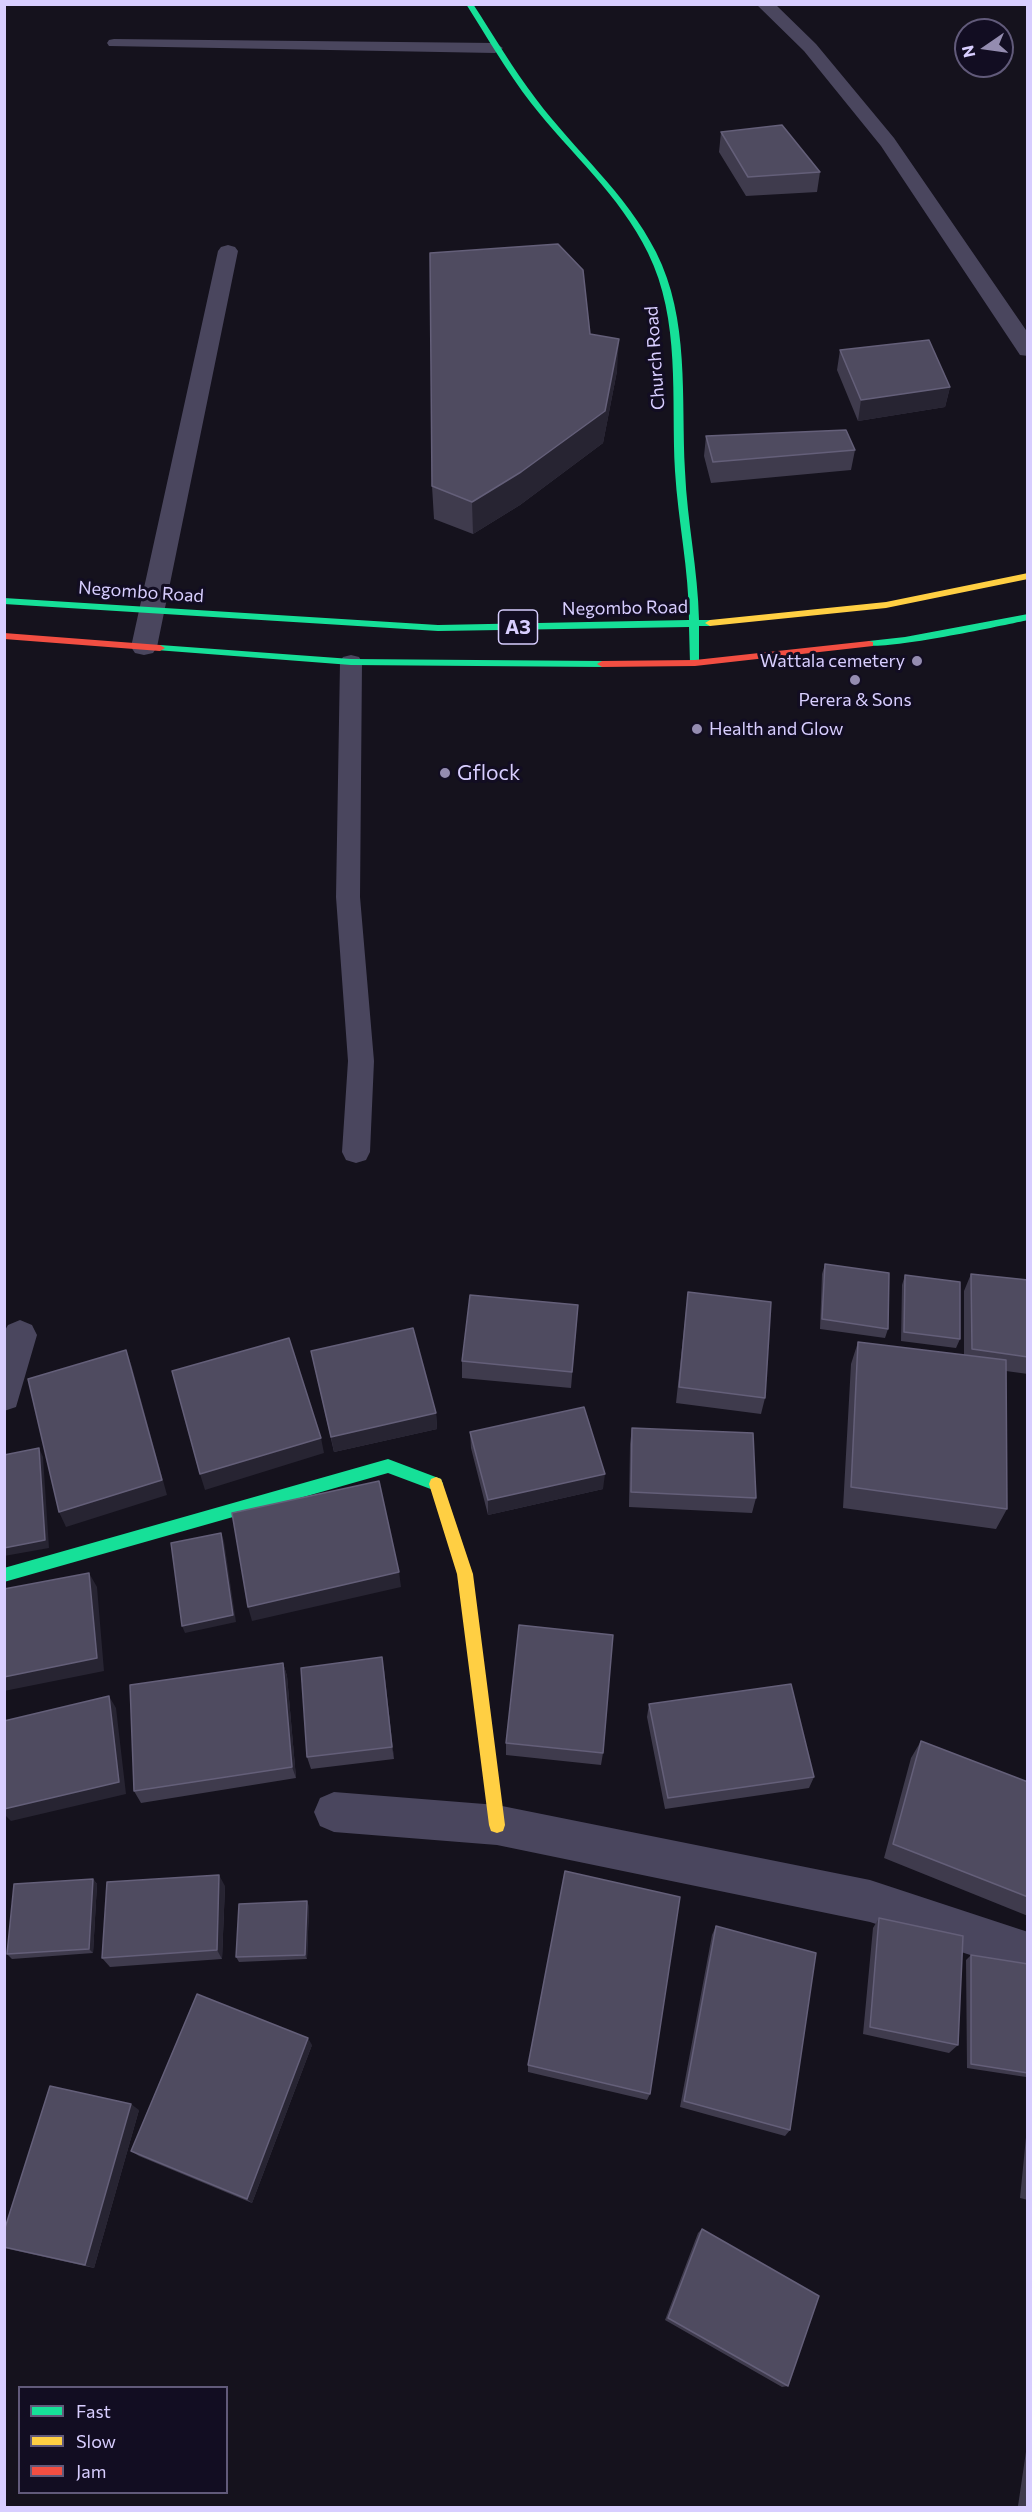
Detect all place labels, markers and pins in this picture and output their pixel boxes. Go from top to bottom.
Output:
place label: Wattala cemetery [760,650,905,672]
marker: Wattala cemetery [910,654,924,668]
marker: Perera & Sons [848,673,862,687]
place label: Perera & Sons [798,689,912,711]
place label: Health and Glow [709,718,843,740]
marker: Health and Glow [690,722,704,736]
place label: Gflock [457,760,520,786]
marker: Gflock [438,766,452,780]

